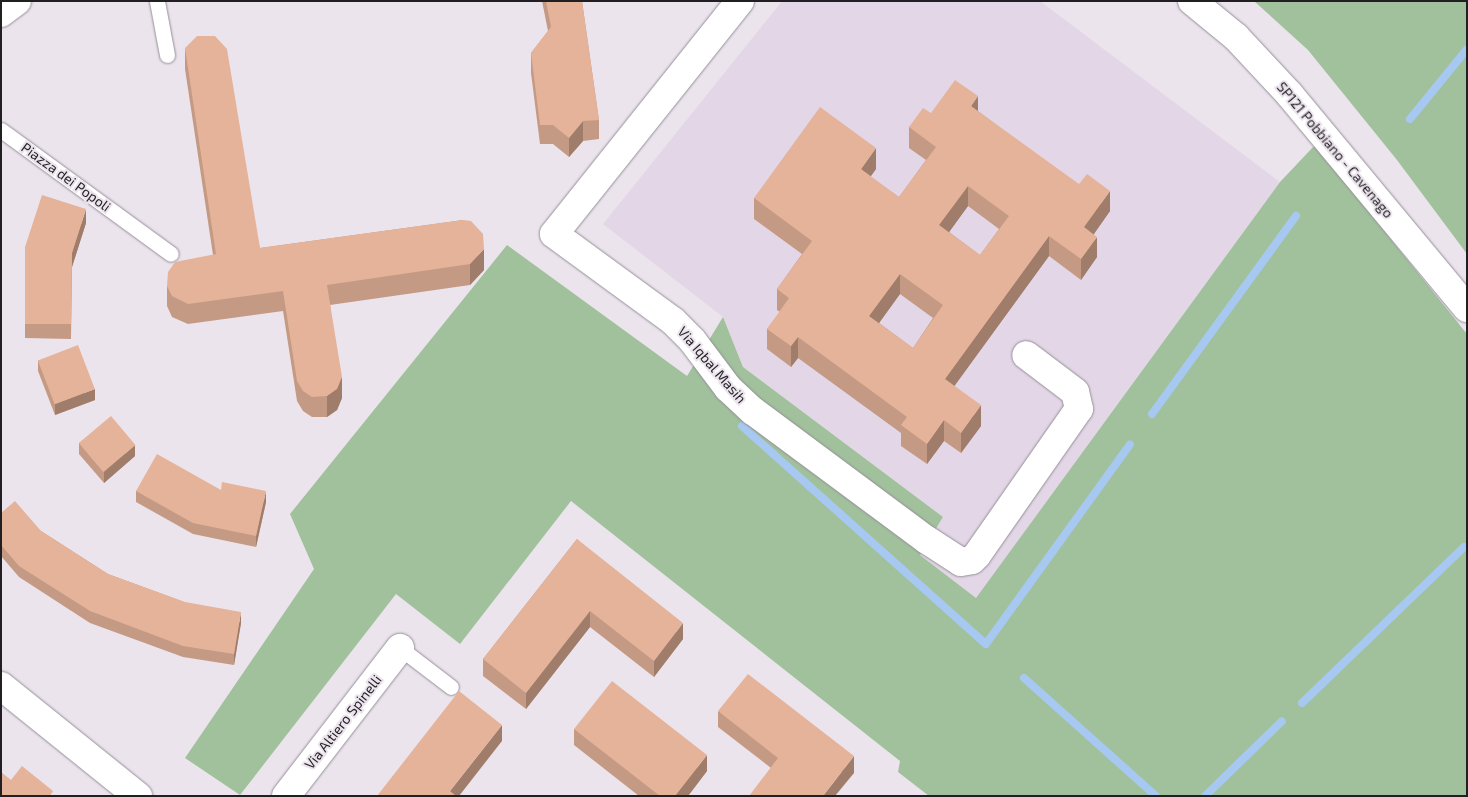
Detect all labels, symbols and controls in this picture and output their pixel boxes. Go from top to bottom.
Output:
street label: SP121 Pobbiano - Cavenago [1273,79,1397,221]
street label: Piazza dei Popoli [18,139,114,215]
street label: Via Iqbal Masih [674,323,750,407]
street label: Via Altiero Spinelli [301,671,385,773]

